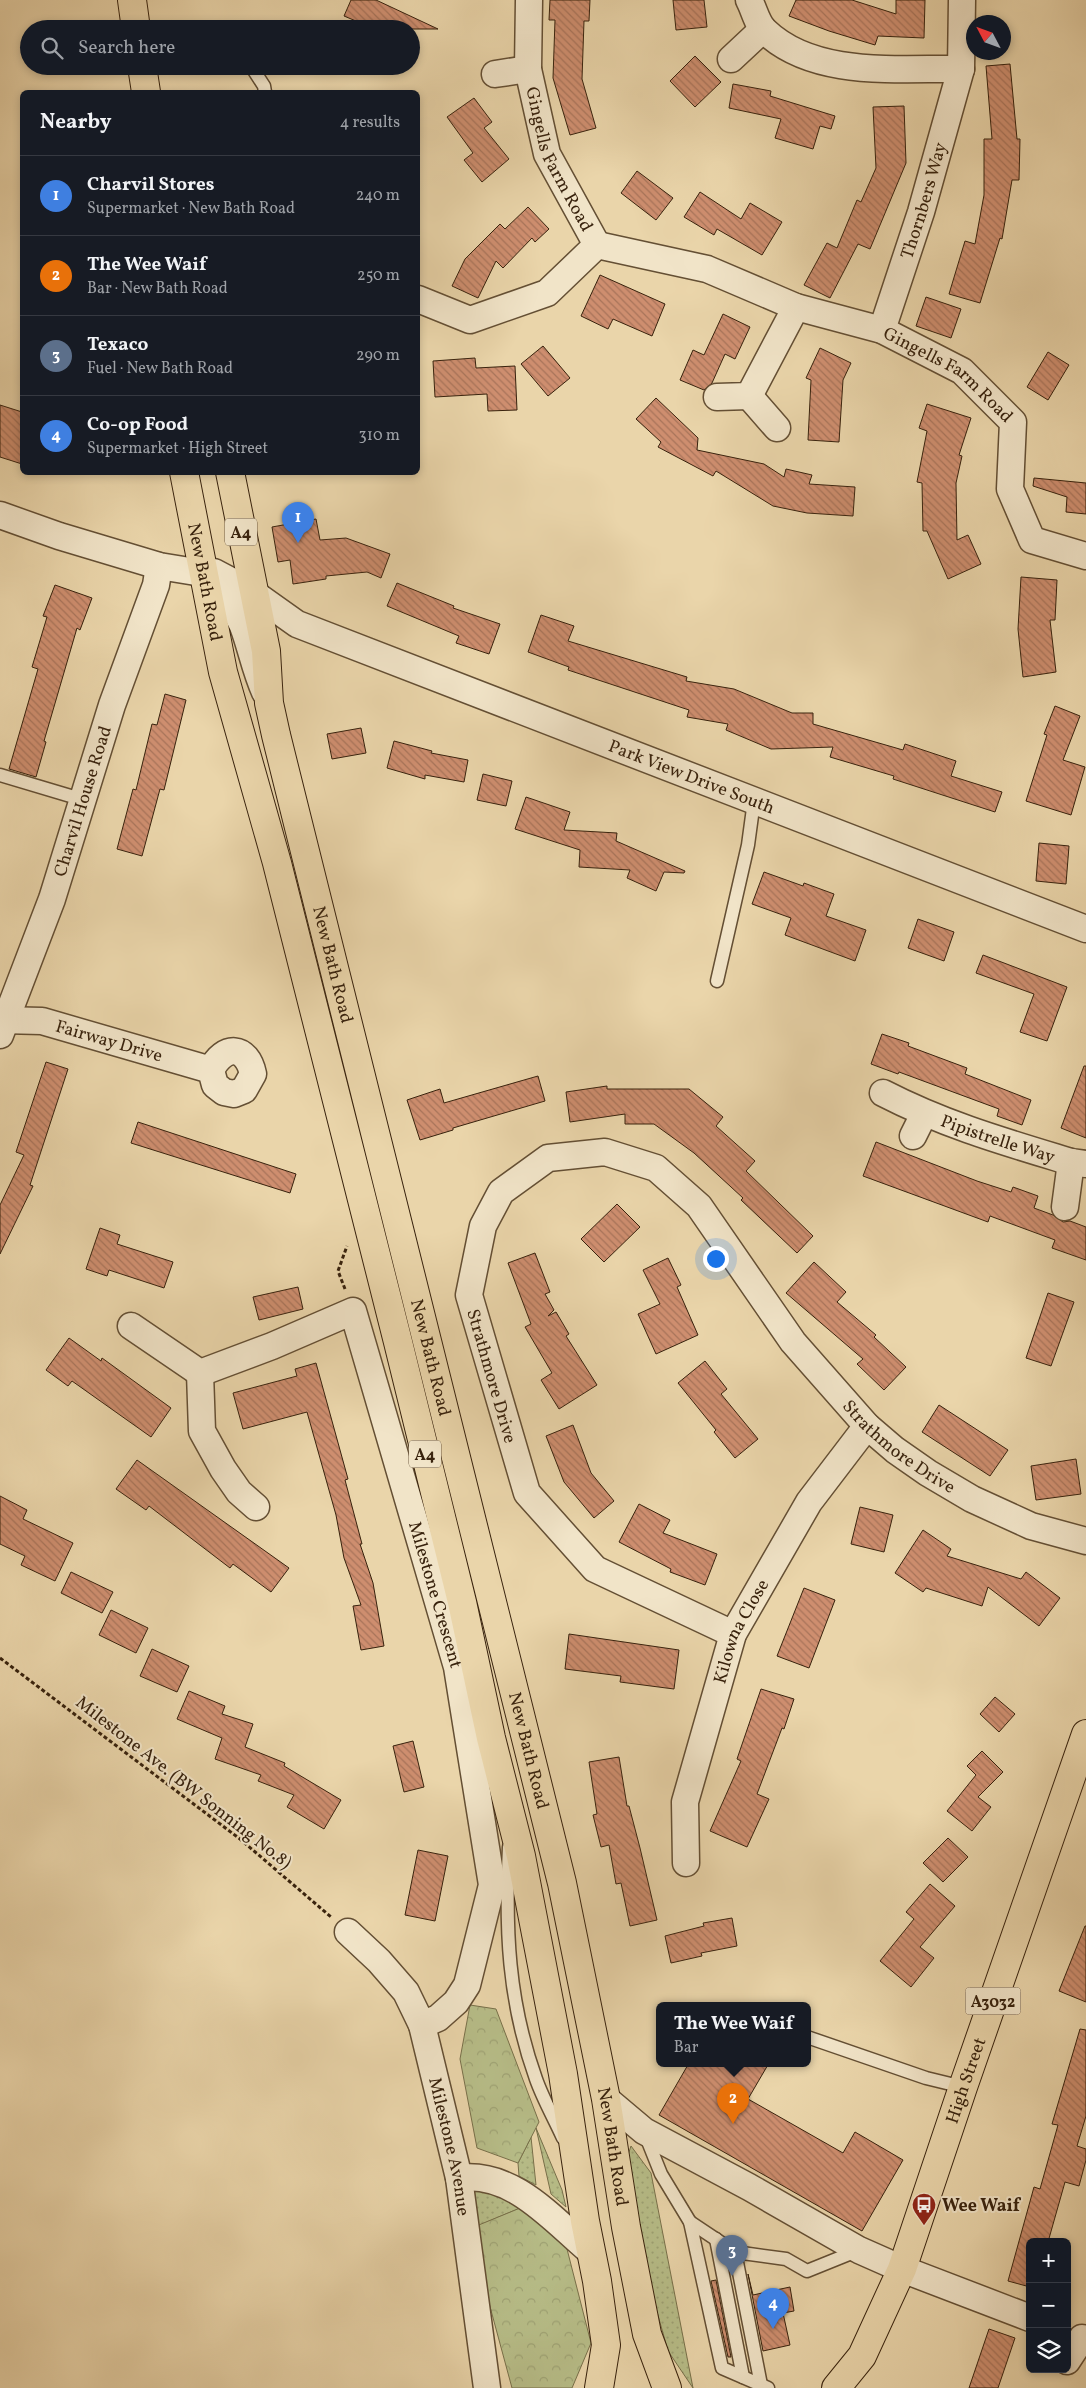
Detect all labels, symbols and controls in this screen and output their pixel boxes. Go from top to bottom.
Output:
north arrow [966,15,1011,60]
search box [20,20,420,75]
icon: search [38,34,66,62]
text: Search here [78,35,175,61]
street label: Gingells Farm Road [518,85,598,237]
text: Nearby [40,108,111,137]
text: 4 results [340,112,400,134]
street label: Thornbers Way [895,139,954,262]
text: Charvil Stores [87,172,215,198]
text: 1 [53,185,59,207]
text: 240 m [356,185,400,207]
text: Supermarket · New Bath Road [87,198,295,220]
text: The Wee Waif [87,252,207,278]
text: 2 [52,265,60,287]
text: 250 m [357,265,400,287]
text: Bar · New Bath Road [87,278,228,300]
street label: Gingells Farm Road [878,322,1018,429]
text: Texaco [87,332,148,358]
text: 3 [52,345,60,367]
text: 290 m [356,345,400,367]
text: Fuel · New Bath Road [87,358,233,380]
text: Co-op Food [87,412,188,438]
text: 4 [51,425,61,447]
text: 310 m [359,425,400,447]
text: Supermarket · High Street [87,438,268,460]
pin: 1 [282,502,314,543]
road number: A4 [225,518,257,546]
street label: New Bath Road [180,521,228,643]
street label: Charvil House Road [49,723,119,880]
street label: Park View Drive South [604,735,778,822]
street label: New Bath Road [305,904,358,1026]
street label: Fairway Drive [52,1015,165,1069]
street label: Pipistrelle Way [937,1109,1058,1170]
your location [703,1246,729,1272]
street label: New Bath Road [403,1297,456,1419]
street label: Strathmore Drive [459,1306,522,1447]
street label: Strathmore Drive [836,1395,960,1500]
road number: A4 [409,1440,441,1468]
street label: Milestone Crescent [401,1519,468,1671]
street label: Kilowna Close [708,1575,776,1687]
street label: New Bath Road [501,1690,554,1812]
street label: Milestone Ave. (BW Sonning No.8) [70,1691,296,1876]
road number: A3032 [966,1988,1020,2014]
popup [656,2002,811,2067]
text: The Wee Waif [674,2011,793,2037]
street label: High Street [941,2034,993,2127]
text: Bar [674,2037,698,2059]
street label: Milestone Avenue [421,2075,475,2218]
pin: 2 [717,2083,749,2124]
street label: New Bath Road [590,2085,634,2208]
bus stop icon: Wee Waif [911,2192,937,2226]
place label: Wee Waif [942,2194,1022,2219]
pin: 3 [716,2235,748,2276]
map controls [1026,2238,1071,2373]
button: + [1026,2238,1071,2283]
button: − [1026,2283,1071,2328]
pin: 4 [757,2288,789,2329]
button: layers [1026,2328,1071,2373]

